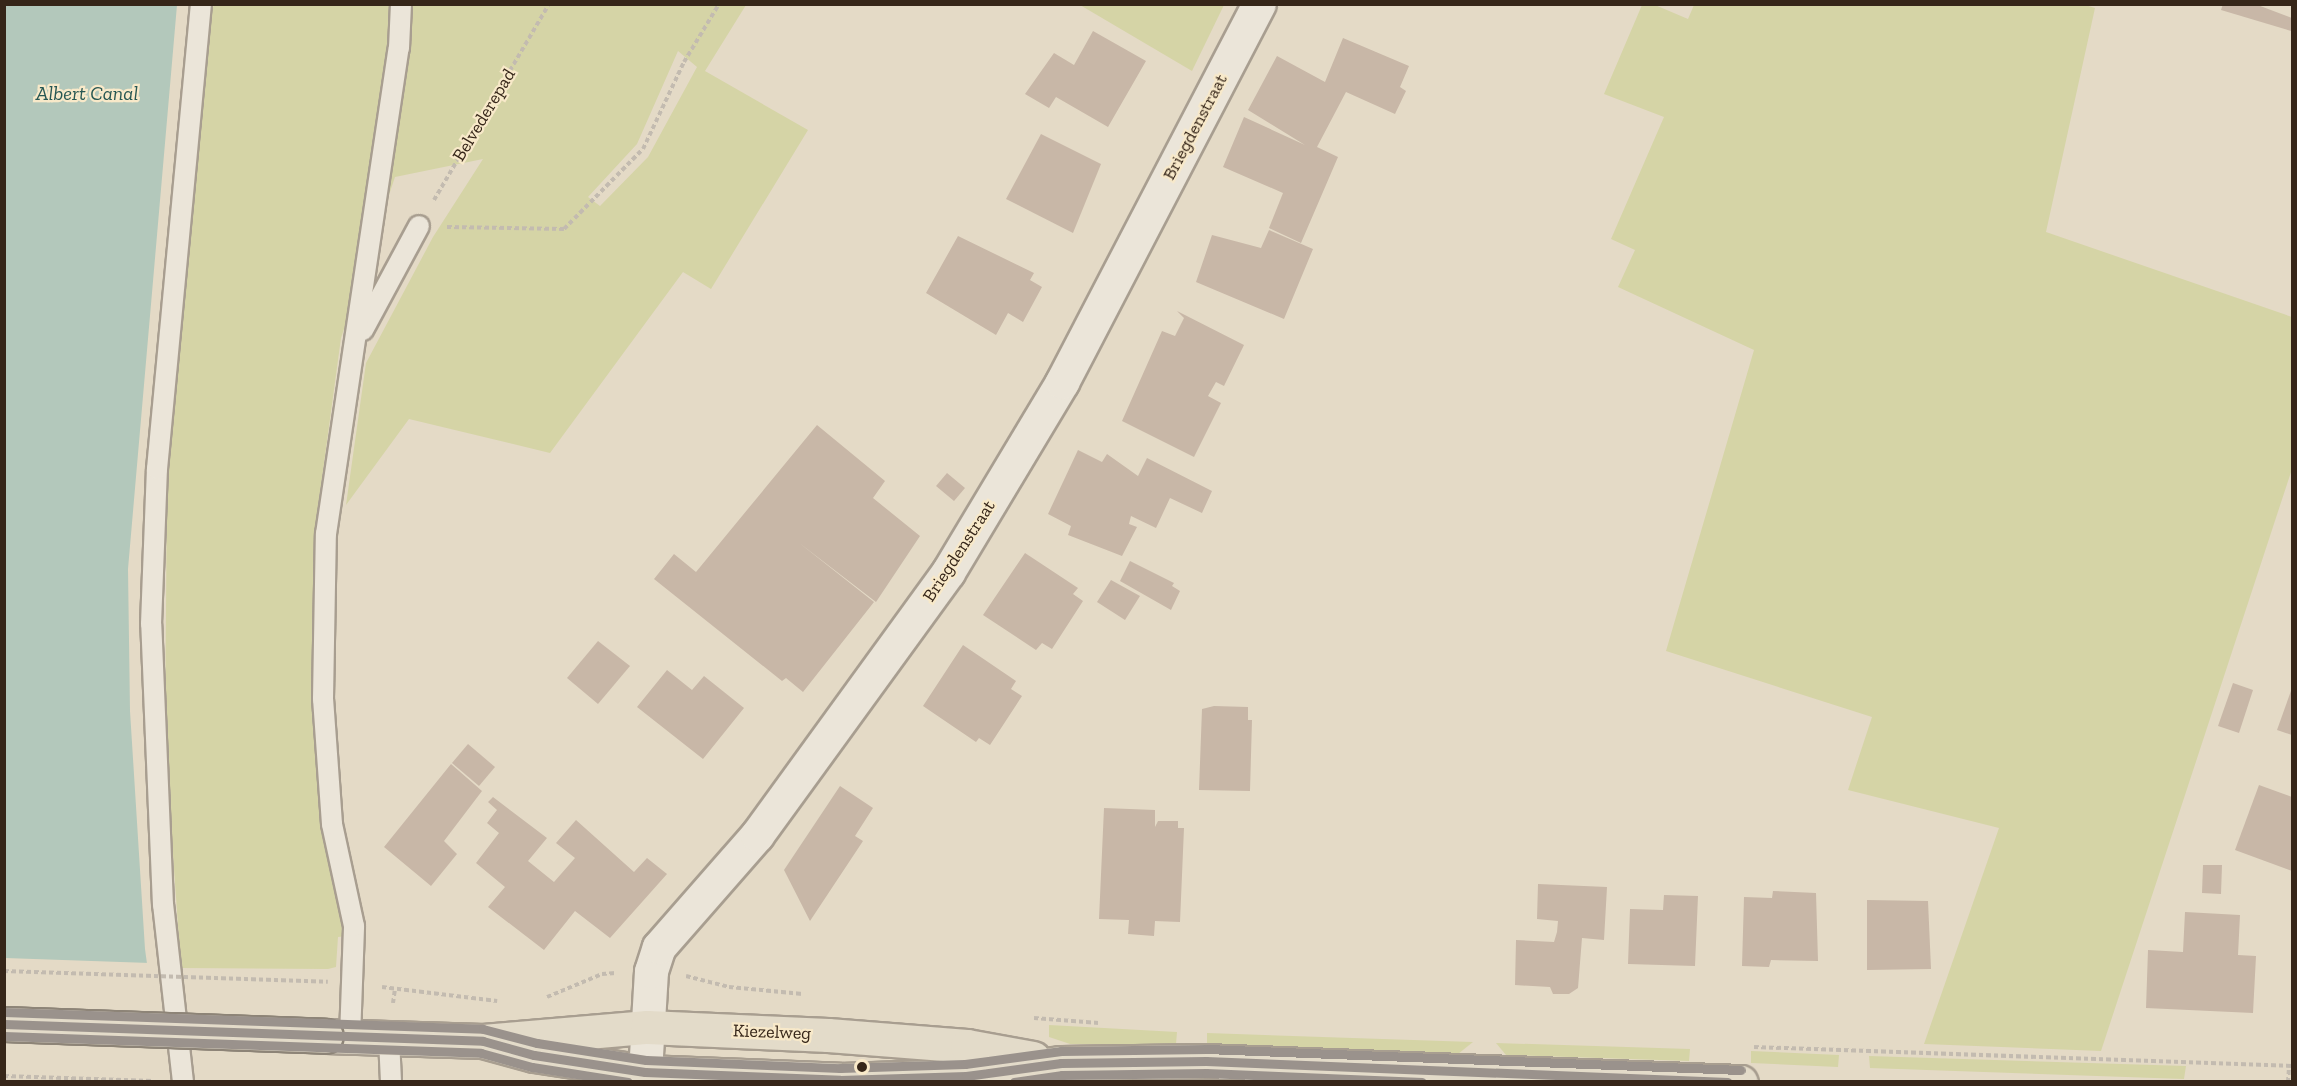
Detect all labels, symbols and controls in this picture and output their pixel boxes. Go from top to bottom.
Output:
street label: Belvederepad [448,65,520,165]
street label: Briegdenstraat [1158,70,1232,184]
water label: Albert Canal [36,81,138,105]
street label: Briegdenstraat [918,496,1000,606]
street label: Kiezelweg [732,1020,812,1044]
unlabelled marker [856,1061,868,1073]

